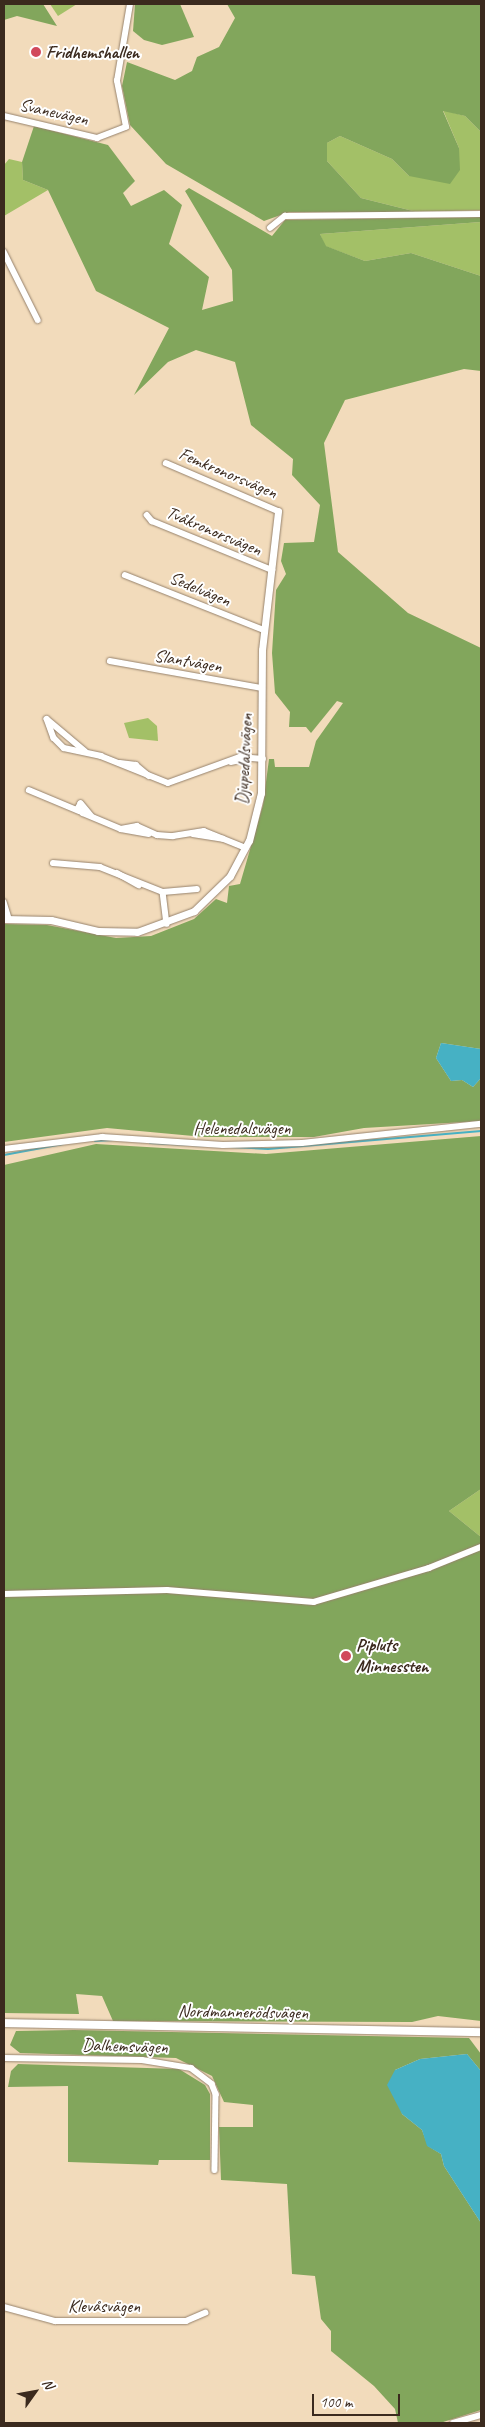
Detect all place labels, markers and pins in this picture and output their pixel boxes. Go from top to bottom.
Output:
place label: Fridhemshallen [46,41,139,63]
marker: Fridhemshallen [30,46,42,58]
place label: Pipluts Minnessten [356,1635,428,1678]
marker: Pipluts Minnessten [340,1650,352,1662]

